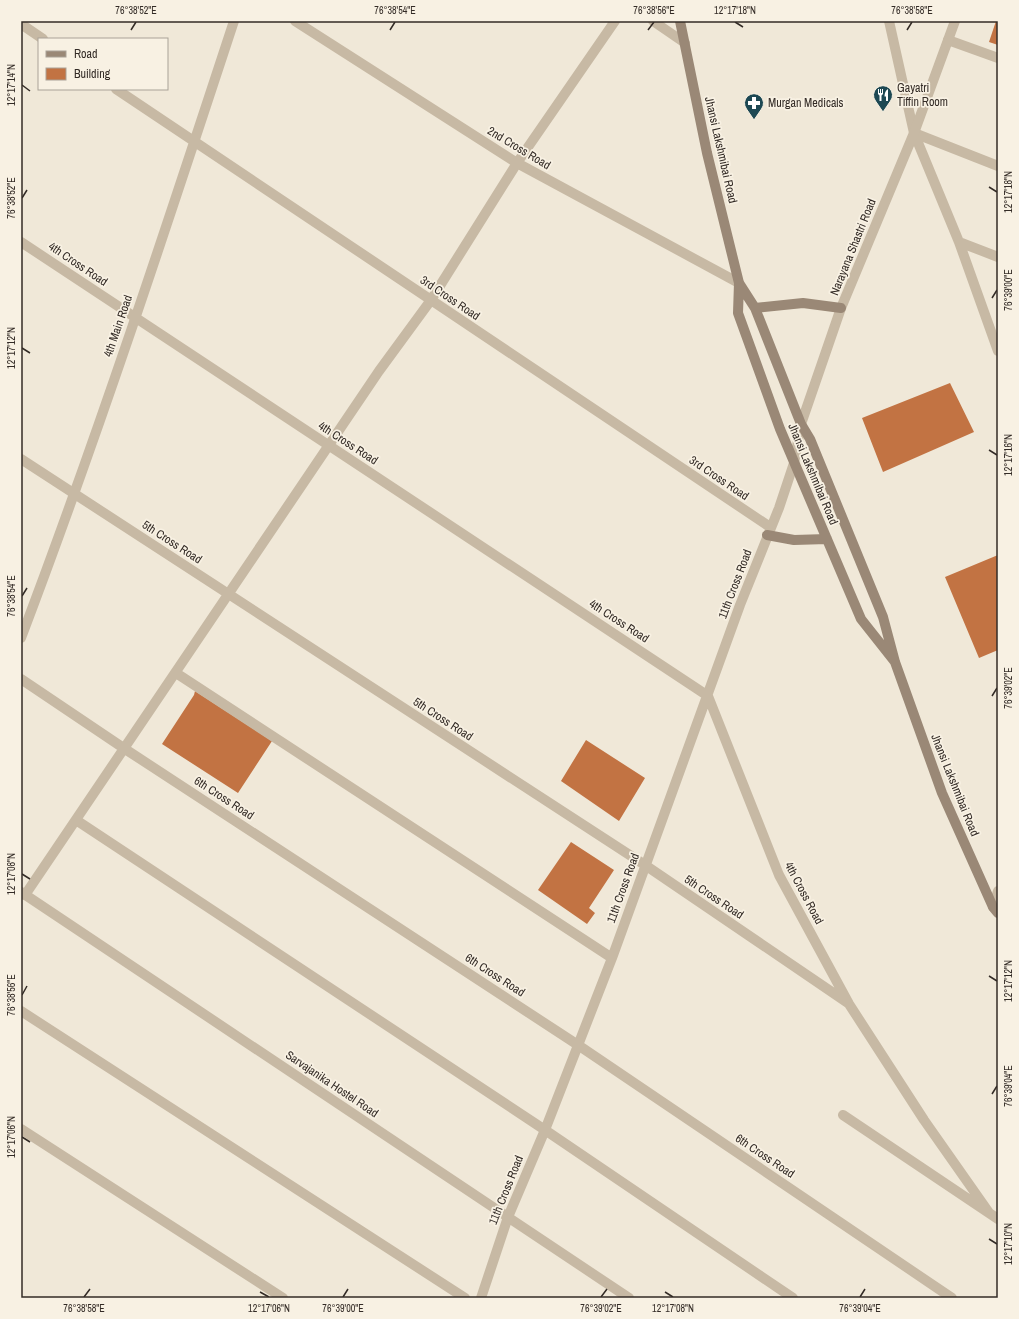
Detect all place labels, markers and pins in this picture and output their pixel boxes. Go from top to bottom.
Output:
place label: Gayatri Tiffin Room [897,80,948,110]
restaurant icon: Gayatri Tiffin Room [872,84,894,112]
pharmacy icon: Murgan Medicals [743,92,765,120]
place label: Murgan Medicals [768,95,844,111]

